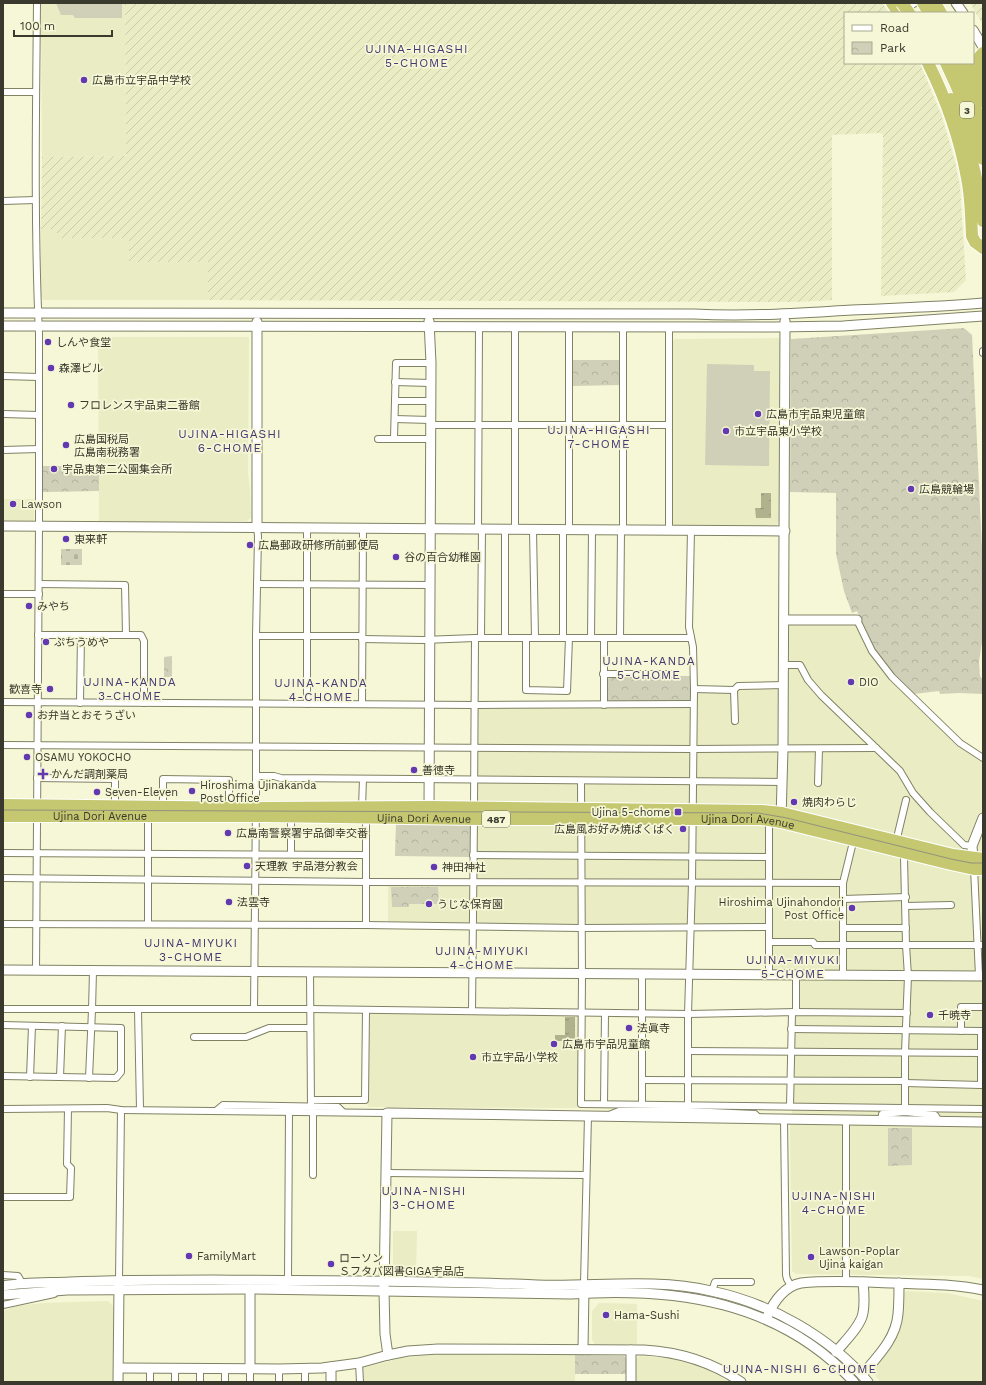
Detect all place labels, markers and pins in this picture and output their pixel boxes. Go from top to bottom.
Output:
place label: 広島市立宇品中学校 [92,74,191,87]
marker: 広島市立宇品中学校 [79,75,89,85]
place label: しんや食堂 [56,336,111,349]
marker: しんや食堂 [43,337,53,347]
place label: 森澤ビル [59,362,103,375]
marker: 森澤ビル [46,363,56,373]
place label: フロレンス宇品東二番館 [79,399,200,412]
marker: フロレンス宇品東二番館 [66,400,76,410]
place label: 広島市宇品東児童館 [766,408,865,421]
marker: 広島市宇品東児童館 [753,409,763,419]
place label: 市立宇品東小学校 [734,425,822,438]
marker: 市立宇品東小学校 [721,426,731,436]
place label: 広島国税局 広島南税務署 [74,433,140,459]
marker: 広島国税局 広島南税務署 [61,440,71,450]
place label: 宇品東第二公園集会所 [62,463,173,476]
marker: 宇品東第二公園集会所 [49,464,59,474]
place label: 広島競輪場 [919,483,974,496]
marker: 広島競輪場 [906,484,916,494]
place label: Lawson [21,498,62,511]
marker: Lawson [8,499,18,509]
place label: 東来軒 [74,533,108,546]
marker: 東来軒 [61,534,71,544]
place label: 広島郵政研修所前郵便局 [258,539,379,552]
marker: 広島郵政研修所前郵便局 [245,540,255,550]
place label: 谷の百合幼稚園 [404,551,481,564]
marker: 谷の百合幼稚園 [391,552,401,562]
place label: みやち [37,600,70,613]
marker: みやち [24,601,34,611]
place label: ぷちうめや [54,636,109,649]
marker: ぷちうめや [41,637,51,647]
place label: DIO [859,676,878,689]
marker: DIO [846,677,856,687]
place label: 歓喜寺 [9,683,42,696]
marker: 歓喜寺 [45,684,55,694]
place label: お弁当とおそうざい [37,709,136,722]
marker: お弁当とおそうざい [24,710,34,720]
place label: OSAMU YOKOCHO [35,751,131,764]
marker: OSAMU YOKOCHO [22,752,32,762]
place label: 善徳寺 [422,764,455,777]
marker: 善徳寺 [409,765,419,775]
place label: かんだ調剤薬局 [51,768,128,781]
marker: かんだ調剤薬局 [38,769,48,779]
place label: Hiroshima Ujinakanda Post Office [200,779,317,805]
place label: Seven-Eleven [105,786,178,799]
marker: Hiroshima Ujinakanda Post Office [187,786,197,796]
marker: Seven-Eleven [92,787,102,797]
place label: 焼肉わらじ [802,796,857,809]
marker: 焼肉わらじ [789,797,799,807]
place label: Ujina 5-chome [591,806,670,819]
marker: Ujina 5-chome [673,807,683,817]
place label: 広島風お好み焼ぱくぱく [554,823,675,836]
marker: 広島風お好み焼ぱくぱく [678,824,688,834]
place label: 広島南警察署宇品御幸交番 [236,827,368,840]
marker: 広島南警察署宇品御幸交番 [223,828,233,838]
place label: 天理教 宇品港分教会 [255,860,358,873]
marker: 天理教 宇品港分教会 [242,861,252,871]
place label: 神田神社 [442,861,486,874]
marker: 神田神社 [429,862,439,872]
place label: 法雲寺 [237,896,270,909]
place label: Hiroshima Ujinahondori Post Office [719,896,844,922]
marker: 法雲寺 [224,897,234,907]
place label: うじな保育園 [437,898,503,911]
marker: うじな保育園 [424,899,434,909]
marker: Hiroshima Ujinahondori Post Office [847,903,857,913]
place label: 千暁寺 [938,1009,971,1022]
marker: 千暁寺 [925,1010,935,1020]
place label: 法眞寺 [637,1022,670,1035]
marker: 法眞寺 [624,1023,634,1033]
place label: 広島市宇品児童館 [562,1038,650,1051]
marker: 広島市宇品児童館 [549,1039,559,1049]
place label: 市立宇品小学校 [481,1051,558,1064]
marker: 市立宇品小学校 [468,1052,478,1062]
place label: Lawson-Poplar Ujina kaigan [819,1245,900,1271]
place label: FamilyMart [197,1250,256,1263]
marker: FamilyMart [184,1251,194,1261]
place label: ローソン Ｓフタバ図書GIGA宇品店 [339,1252,464,1278]
marker: Lawson-Poplar Ujina kaigan [806,1252,816,1262]
marker: ローソン Ｓフタバ図書GIGA宇品店 [326,1259,336,1269]
place label: Hama-Sushi [614,1309,679,1322]
marker: Hama-Sushi [601,1310,611,1320]

